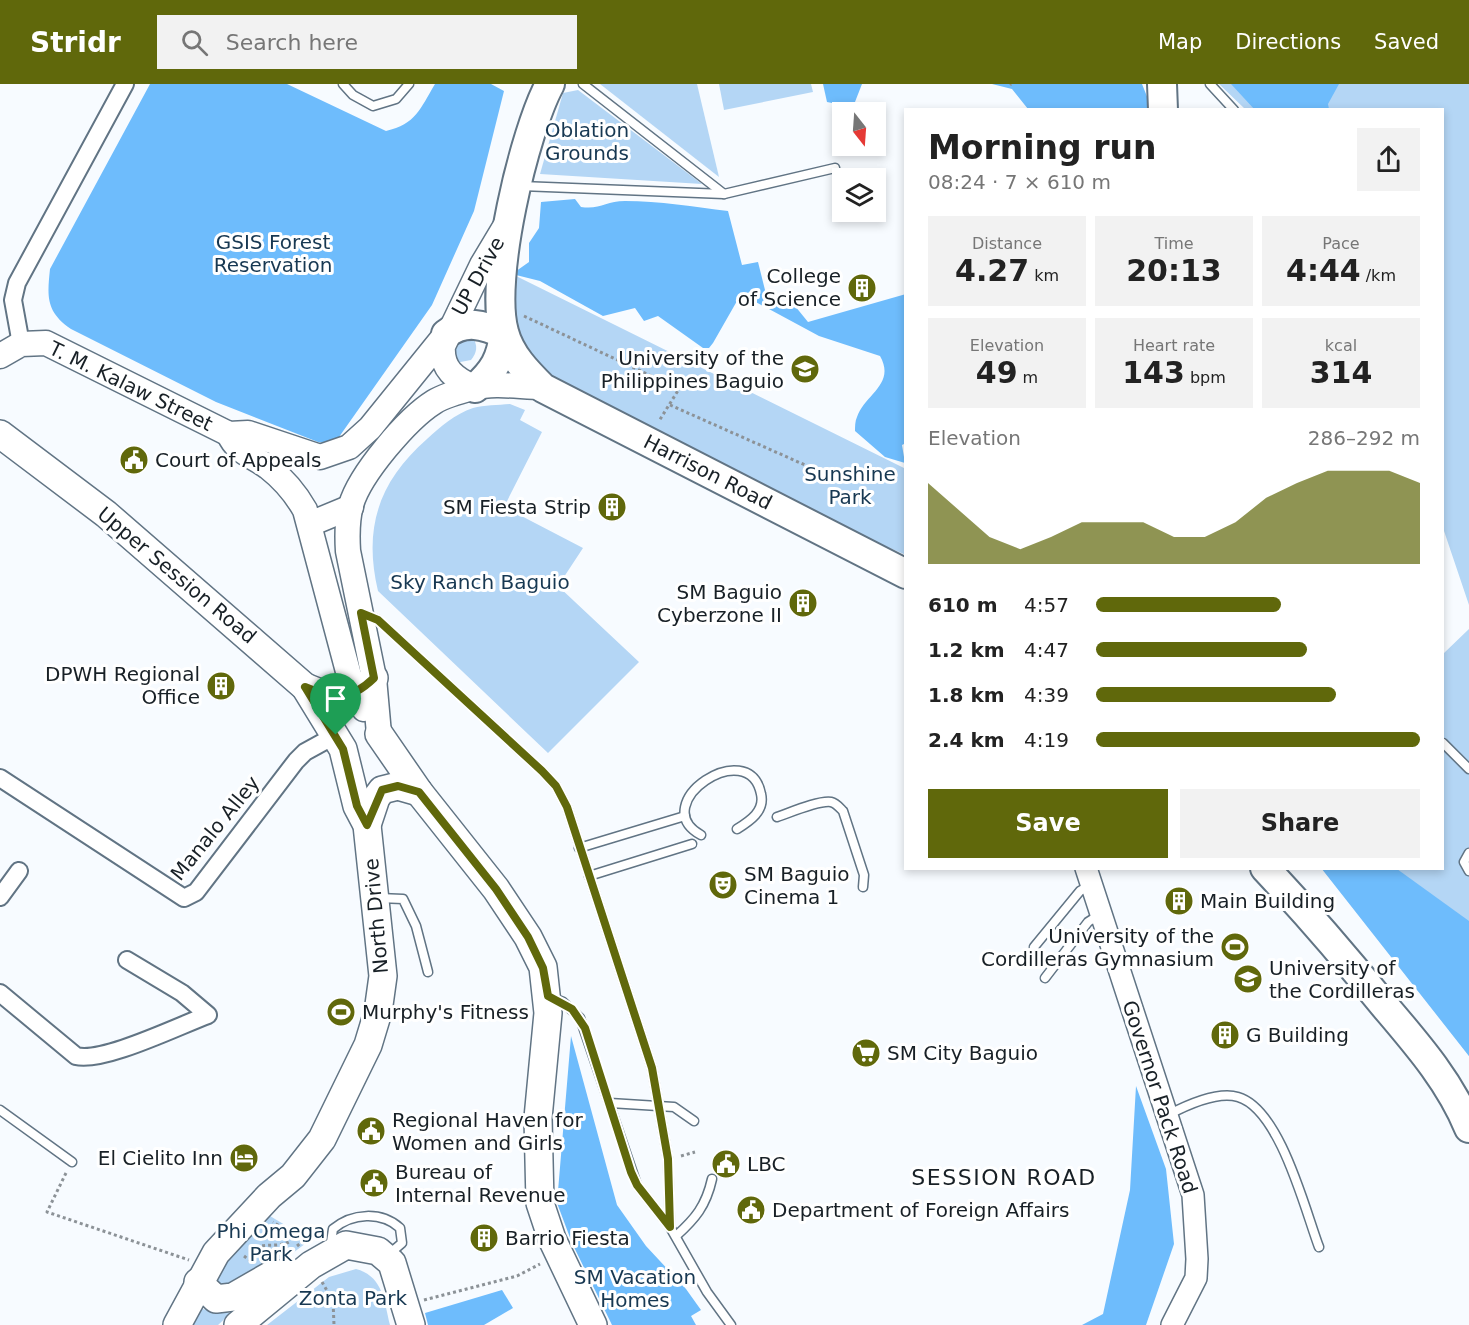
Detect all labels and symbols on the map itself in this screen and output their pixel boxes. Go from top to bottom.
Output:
north arrow [832,102,886,156]
park label: Oblation Grounds [545,118,629,165]
park label: GSIS Forest Reservation [214,230,332,277]
street label: UP Drive [447,232,509,320]
place label: College of Science [738,264,841,311]
building icon: College of Science [846,272,878,304]
street label: T. M. Kalaw Street [44,336,217,436]
place label: University of the Philippines Baguio [601,346,784,393]
school or university icon: University of the Philippines Baguio [789,353,821,385]
street label: Harrison Road [640,429,776,515]
public building icon: Court of Appeals [118,444,150,476]
place label: Court of Appeals [155,448,322,472]
park label: Sunshine Park [804,462,896,509]
building icon: SM Fiesta Strip [596,491,628,523]
place label: SM Fiesta Strip [443,495,591,519]
street label: Upper Session Road [93,502,261,648]
park label: Sky Ranch Baguio [390,570,570,594]
place label: SM Baguio Cyberzone II [657,580,782,627]
building icon: SM Baguio Cyberzone II [787,587,819,619]
place label: DPWH Regional Office [45,662,200,709]
building icon: DPWH Regional Office [205,670,237,702]
pin [310,673,361,735]
street label: Manalo Alley [166,771,265,885]
street label: North Drive [359,857,393,975]
place label: SM Baguio Cinema 1 [744,862,849,909]
theatre icon: SM Baguio Cinema 1 [707,869,739,901]
building icon: Main Building [1163,885,1195,917]
place label: Main Building [1200,889,1335,913]
place label: University of the Cordilleras Gymnasium [981,924,1214,971]
sports icon: University of the Cordilleras Gymnasium [1219,931,1251,963]
place label: University of the Cordilleras [1269,956,1415,1003]
school or university icon: University of the Cordilleras [1232,963,1264,995]
sports icon: Murphy's Fitness [325,996,357,1028]
street label: Governor Pack Road [1117,997,1203,1197]
place label: Murphy's Fitness [362,1000,529,1024]
building icon: G Building [1209,1019,1241,1051]
place label: G Building [1246,1023,1349,1047]
supermarket icon: SM City Baguio [850,1037,882,1069]
place label: SM City Baguio [887,1041,1038,1065]
place label: Regional Haven for Women and Girls [392,1108,583,1155]
public building icon: Regional Haven for Women and Girls [355,1115,387,1147]
hotel icon: El Cielito Inn [228,1142,260,1174]
place label: El Cielito Inn [98,1146,223,1170]
public building icon: LBC [710,1148,742,1180]
place label: LBC [747,1152,785,1176]
place label: Bureau of Internal Revenue [395,1160,566,1207]
district label: SESSION ROAD [911,1165,1097,1190]
public building icon: Bureau of Internal Revenue [358,1167,390,1199]
public building icon: Department of Foreign Affairs [735,1194,767,1226]
place label: Department of Foreign Affairs [772,1198,1069,1222]
park label: Phi Omega Park [216,1219,326,1266]
building icon: Barrio Fiesta [468,1222,500,1254]
place label: Barrio Fiesta [505,1226,630,1250]
park label: SM Vacation Homes [574,1265,696,1312]
park label: Zonta Park [299,1286,408,1310]

